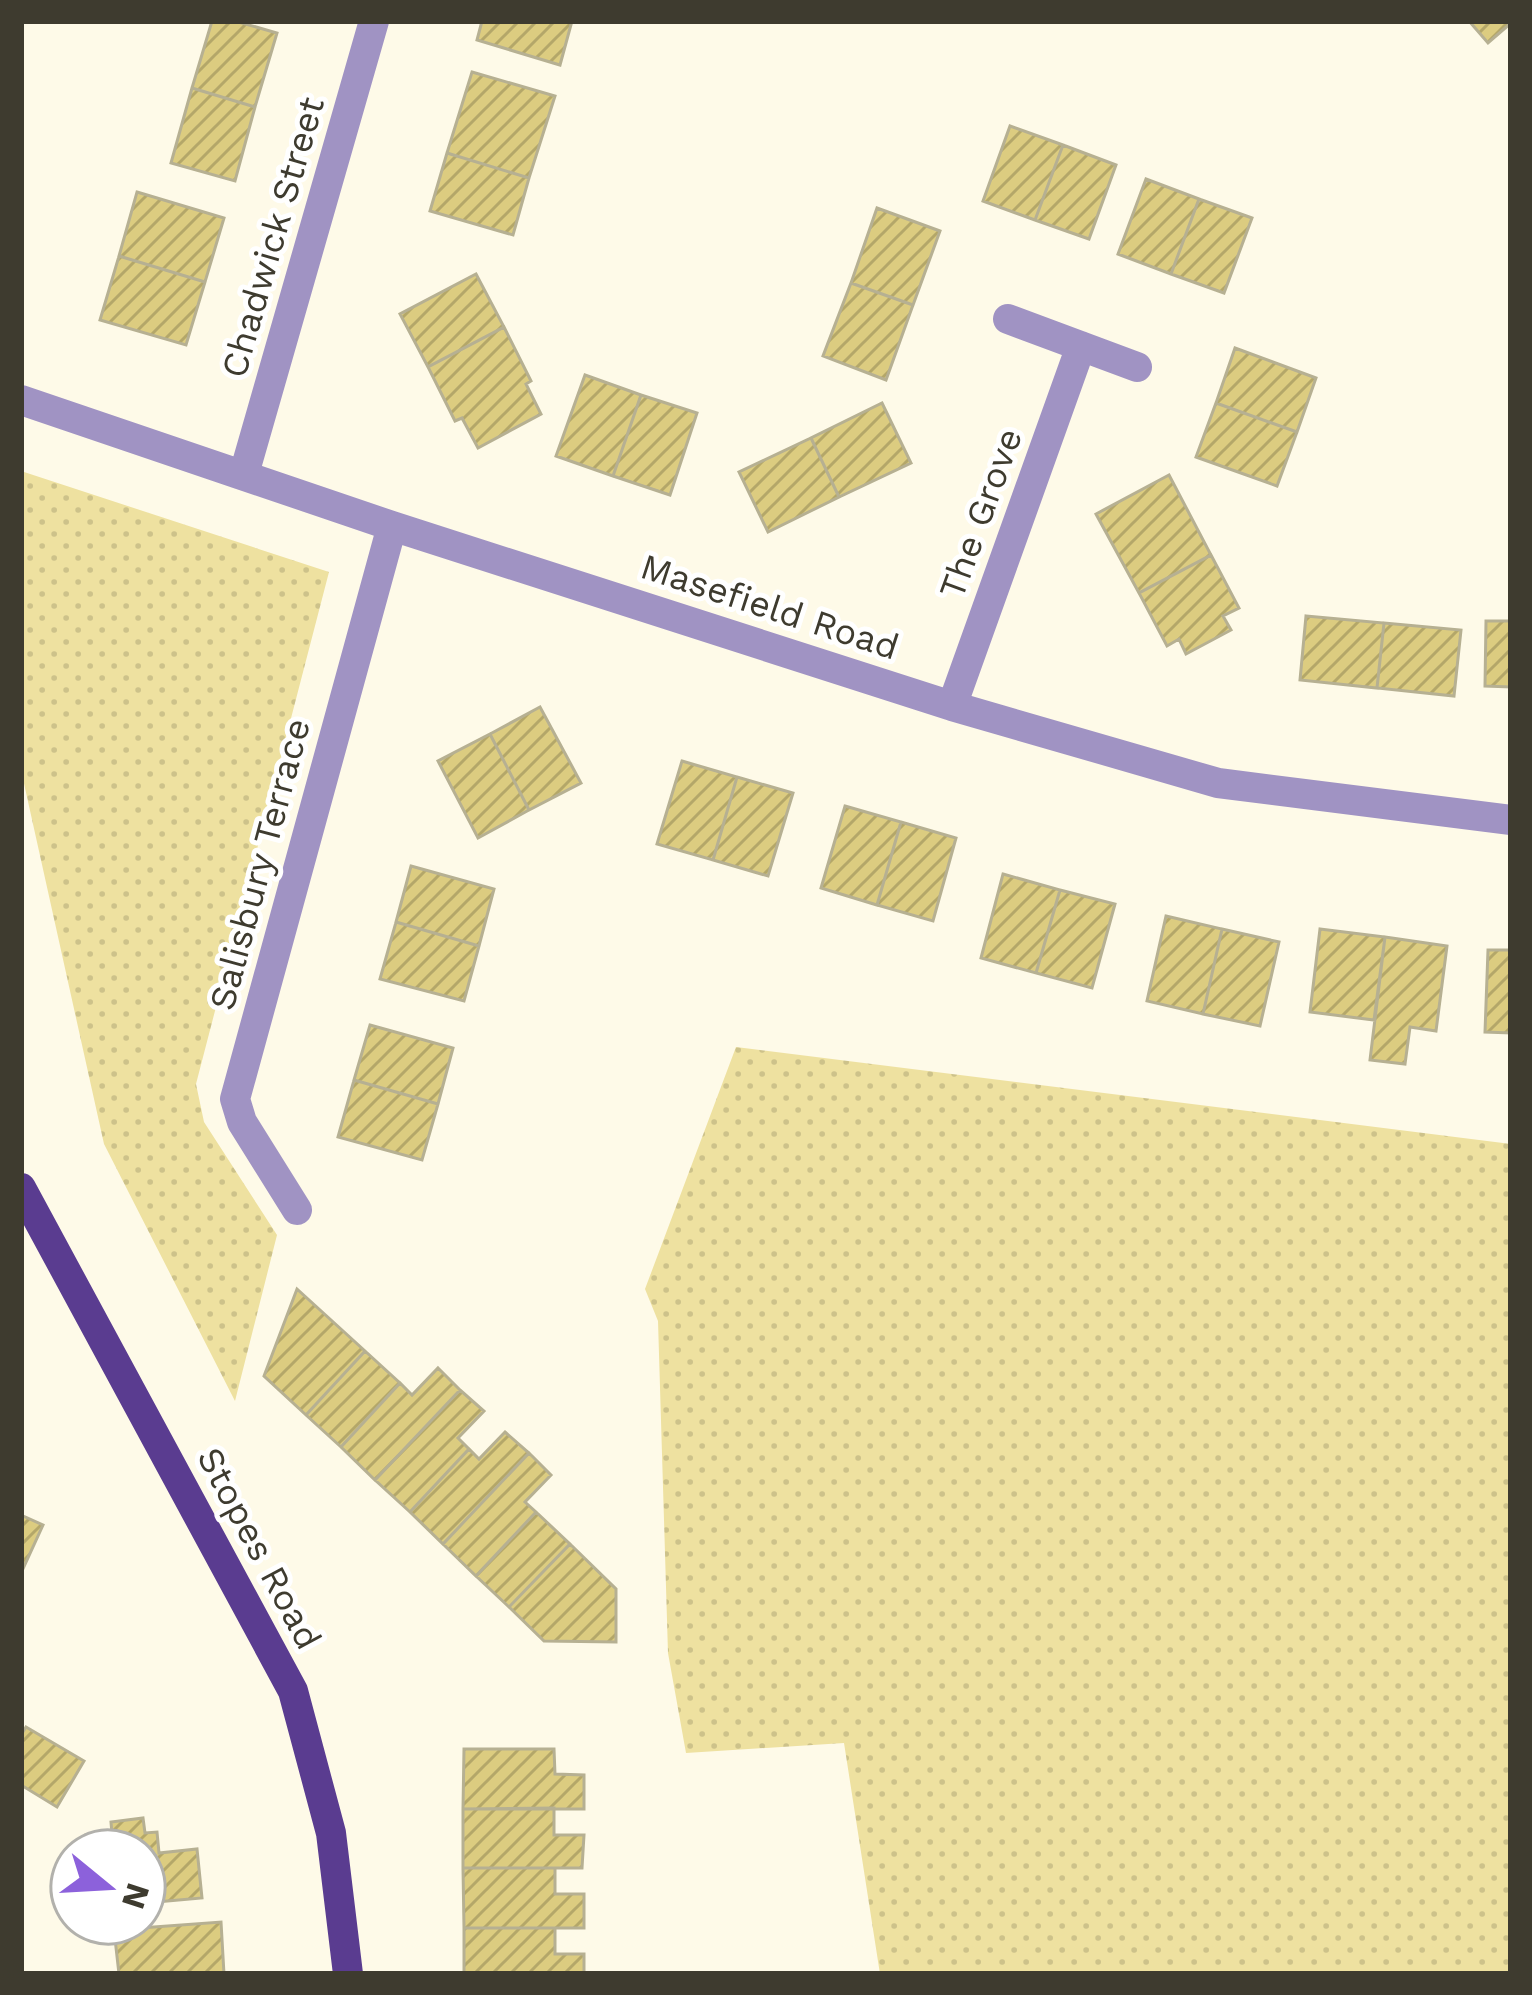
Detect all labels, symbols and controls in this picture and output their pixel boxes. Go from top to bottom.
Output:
street label: Chadwick Street [213,92,333,382]
street label: The Grove [931,423,1031,604]
street label: Masefield Road [635,545,904,668]
street label: Salisbury Terrace [201,714,319,1015]
street label: Stopes Road [188,1440,330,1656]
north arrow [48,1827,168,1947]
text: N [114,1878,158,1914]

